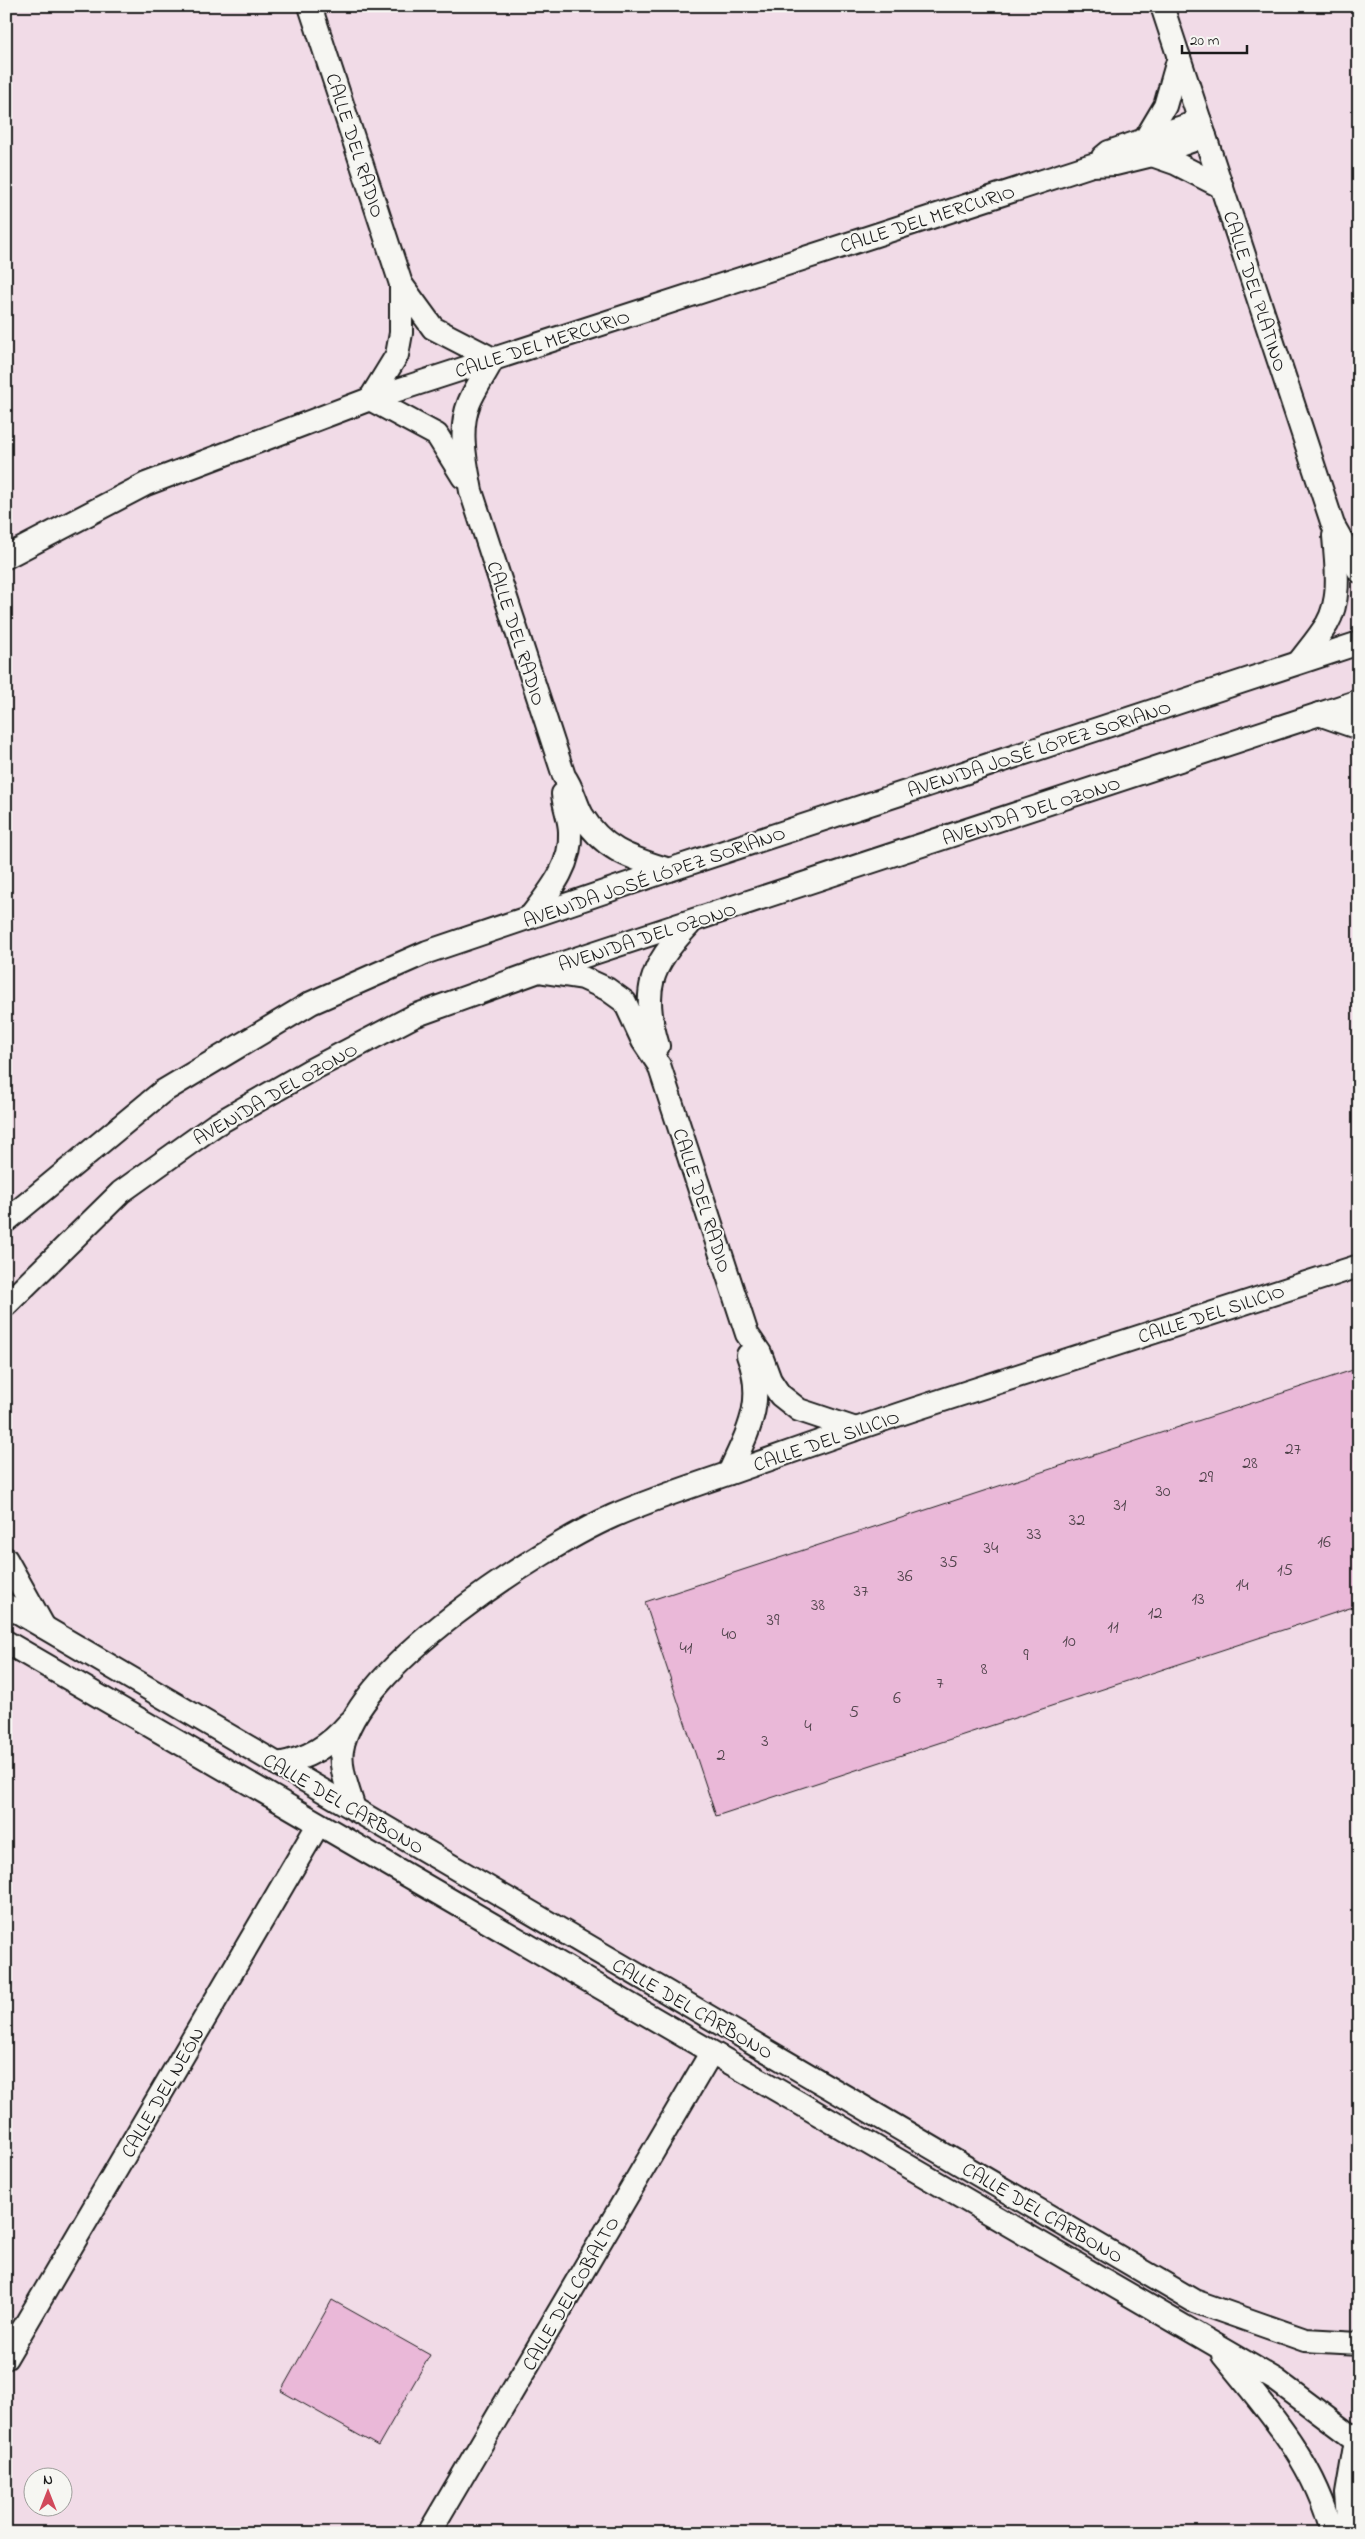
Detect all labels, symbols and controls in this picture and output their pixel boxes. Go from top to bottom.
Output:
scale bar [1182,22,1248,54]
text: 20 m [1190,30,1220,52]
street label: CALLE DEL RADIO [317,70,391,222]
street label: CALLE DEL MERCURIO [837,178,1019,262]
street label: CALLE DEL PLATINO [1214,208,1293,376]
street label: CALLE DEL MERCURIO [452,303,634,387]
street label: CALLE DEL RADIO [478,558,552,710]
street label: AVENIDA JOSÉ LÓPEZ SORIANO [904,694,1175,807]
street label: AVENIDA DEL OZONO [939,770,1125,855]
street label: AVENIDA JOSÉ LÓPEZ SORIANO [520,820,790,937]
street label: AVENIDA DEL OZONO [555,896,741,981]
street label: AVENIDA DEL OZONO [189,1036,364,1154]
street label: CALLE DEL RADIO [664,1125,738,1277]
street label: CALLE DEL SILICIO [1135,1278,1289,1353]
street label: CALLE DEL SILICIO [750,1404,904,1481]
house number: 27 [1285,1437,1302,1463]
house number: 28 [1242,1451,1258,1477]
house number: 29 [1199,1465,1214,1491]
house number: 30 [1155,1479,1171,1505]
house number: 31 [1113,1493,1127,1519]
house number: 32 [1069,1508,1085,1534]
house number: 33 [1027,1522,1041,1548]
house number: 16 [1317,1530,1331,1556]
house number: 34 [984,1536,999,1562]
house number: 35 [940,1550,958,1576]
house number: 15 [1277,1558,1293,1584]
house number: 36 [897,1564,913,1590]
house number: 14 [1235,1573,1249,1599]
house number: 37 [854,1579,869,1605]
house number: 13 [1191,1587,1205,1613]
house number: 38 [811,1593,825,1619]
house number: 12 [1148,1601,1162,1627]
house number: 39 [767,1608,780,1634]
house number: 11 [1107,1615,1119,1641]
house number: 40 [721,1622,737,1648]
house number: 10 [1062,1629,1076,1655]
house number: 41 [679,1636,693,1662]
house number: 9 [1023,1643,1029,1669]
house number: 8 [981,1657,988,1683]
house number: 7 [936,1671,944,1697]
house number: 6 [893,1686,901,1712]
house number: 5 [849,1700,859,1726]
house number: 4 [804,1714,812,1740]
house number: 3 [761,1729,769,1755]
house number: 2 [717,1743,726,1769]
street label: CALLE DEL CARBONO [257,1747,429,1863]
street label: CALLE DEL CARBONO [606,1952,778,2068]
street label: CALLE DEL NEÓN [115,2022,213,2164]
street label: CALLE DEL CARBONO [956,2156,1128,2272]
street label: CALLE DEL COBALTO [516,2212,628,2377]
north arrow [22,2466,72,2516]
text: N [43,2470,53,2491]

